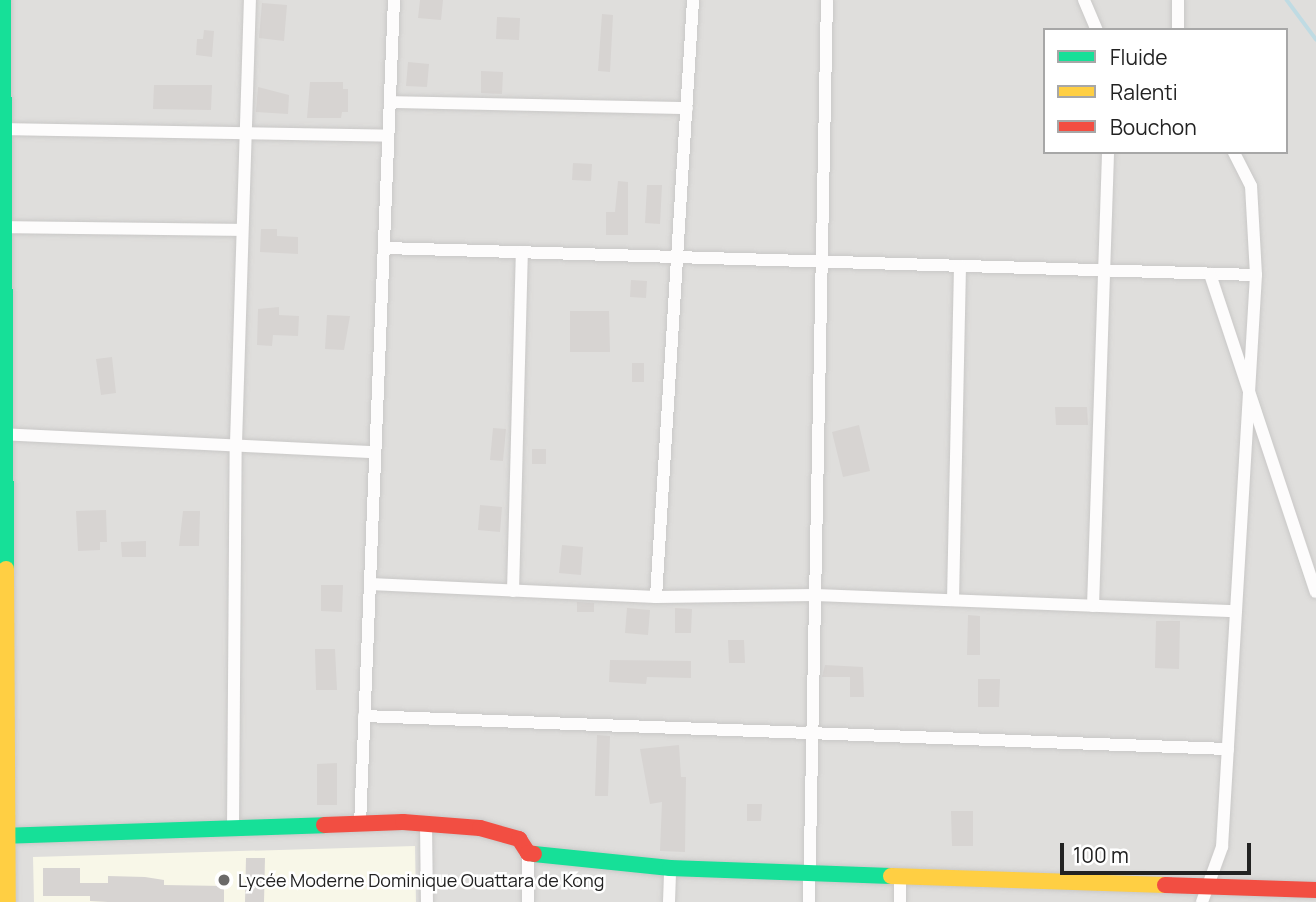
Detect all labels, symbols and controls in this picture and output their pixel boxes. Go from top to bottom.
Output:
legend [1043,28,1288,154]
text: Fluide [1110,43,1168,71]
text: Ralenti [1110,78,1178,106]
text: Bouchon [1110,113,1197,141]
scale bar [1064,828,1255,872]
text: 100 m [1073,841,1129,869]
place label: Lycée Moderne Dominique Ouattara de Kong [238,869,604,891]
marker: Lycée Moderne Dominique Ouattara de Kong [216,872,232,888]

